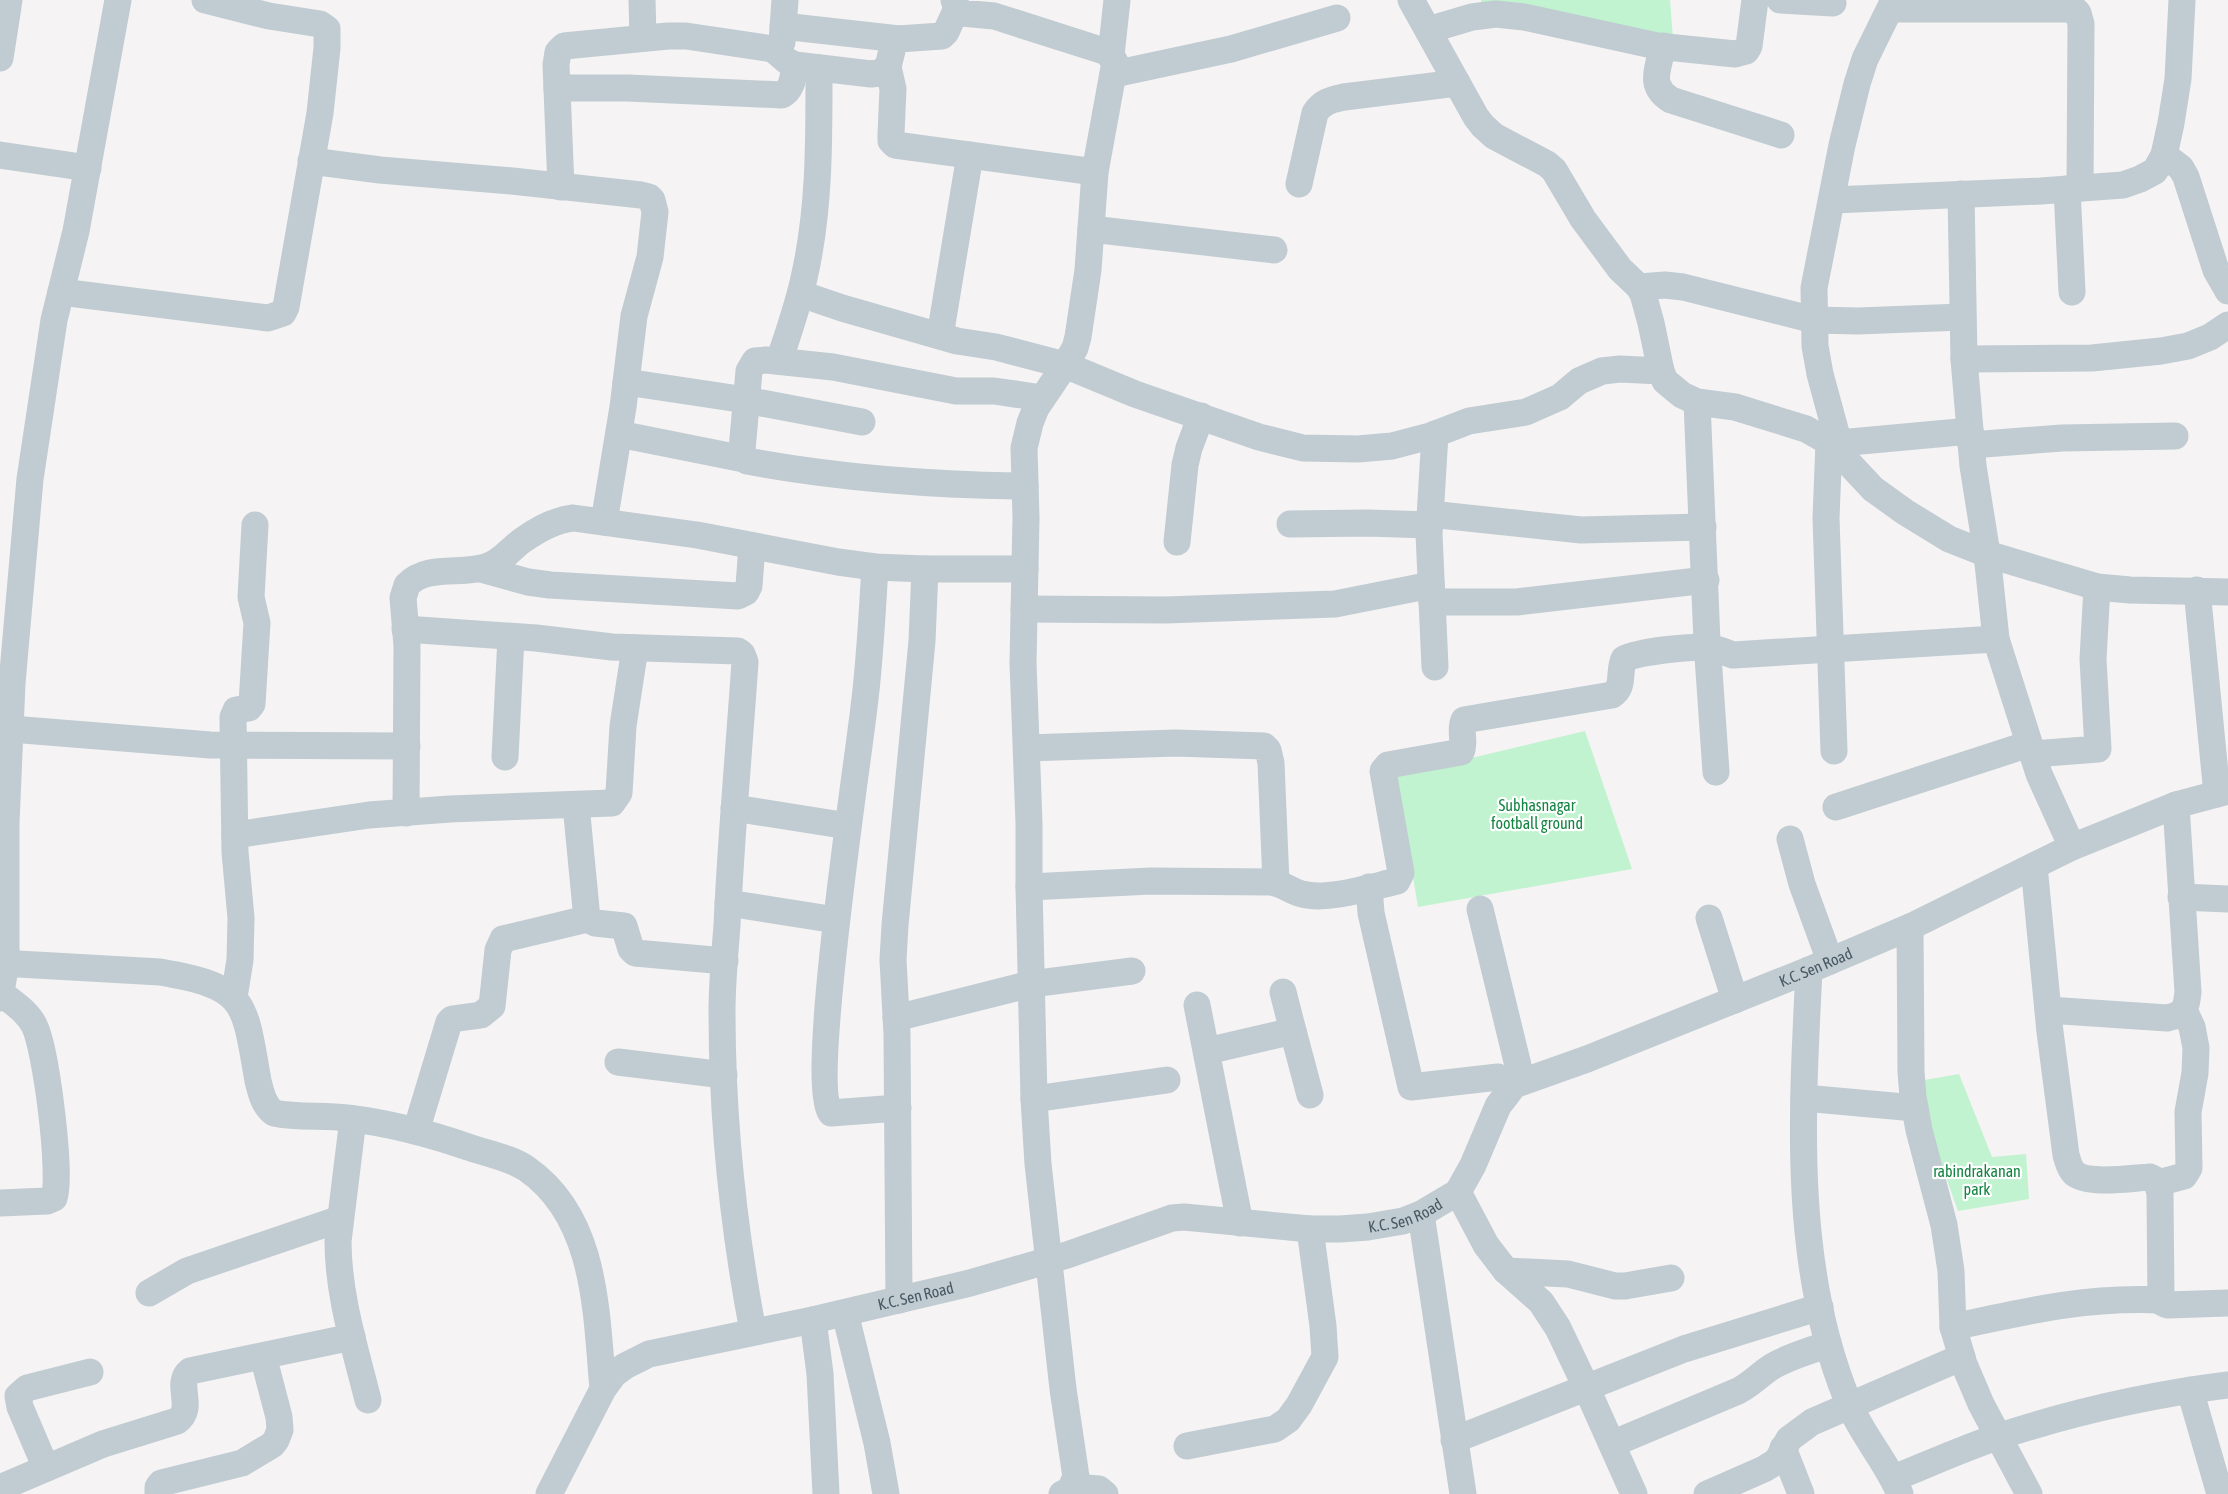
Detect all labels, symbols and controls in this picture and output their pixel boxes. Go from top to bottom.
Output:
park label: Subhasnagar football ground [1491,796,1583,833]
street label: K.C. Sen Road [1776,944,1855,990]
park label: rabindrakanan park [1933,1162,2021,1199]
street label: K.C. Sen Road [1367,1194,1445,1236]
street label: K.C. Sen Road [876,1278,955,1313]

